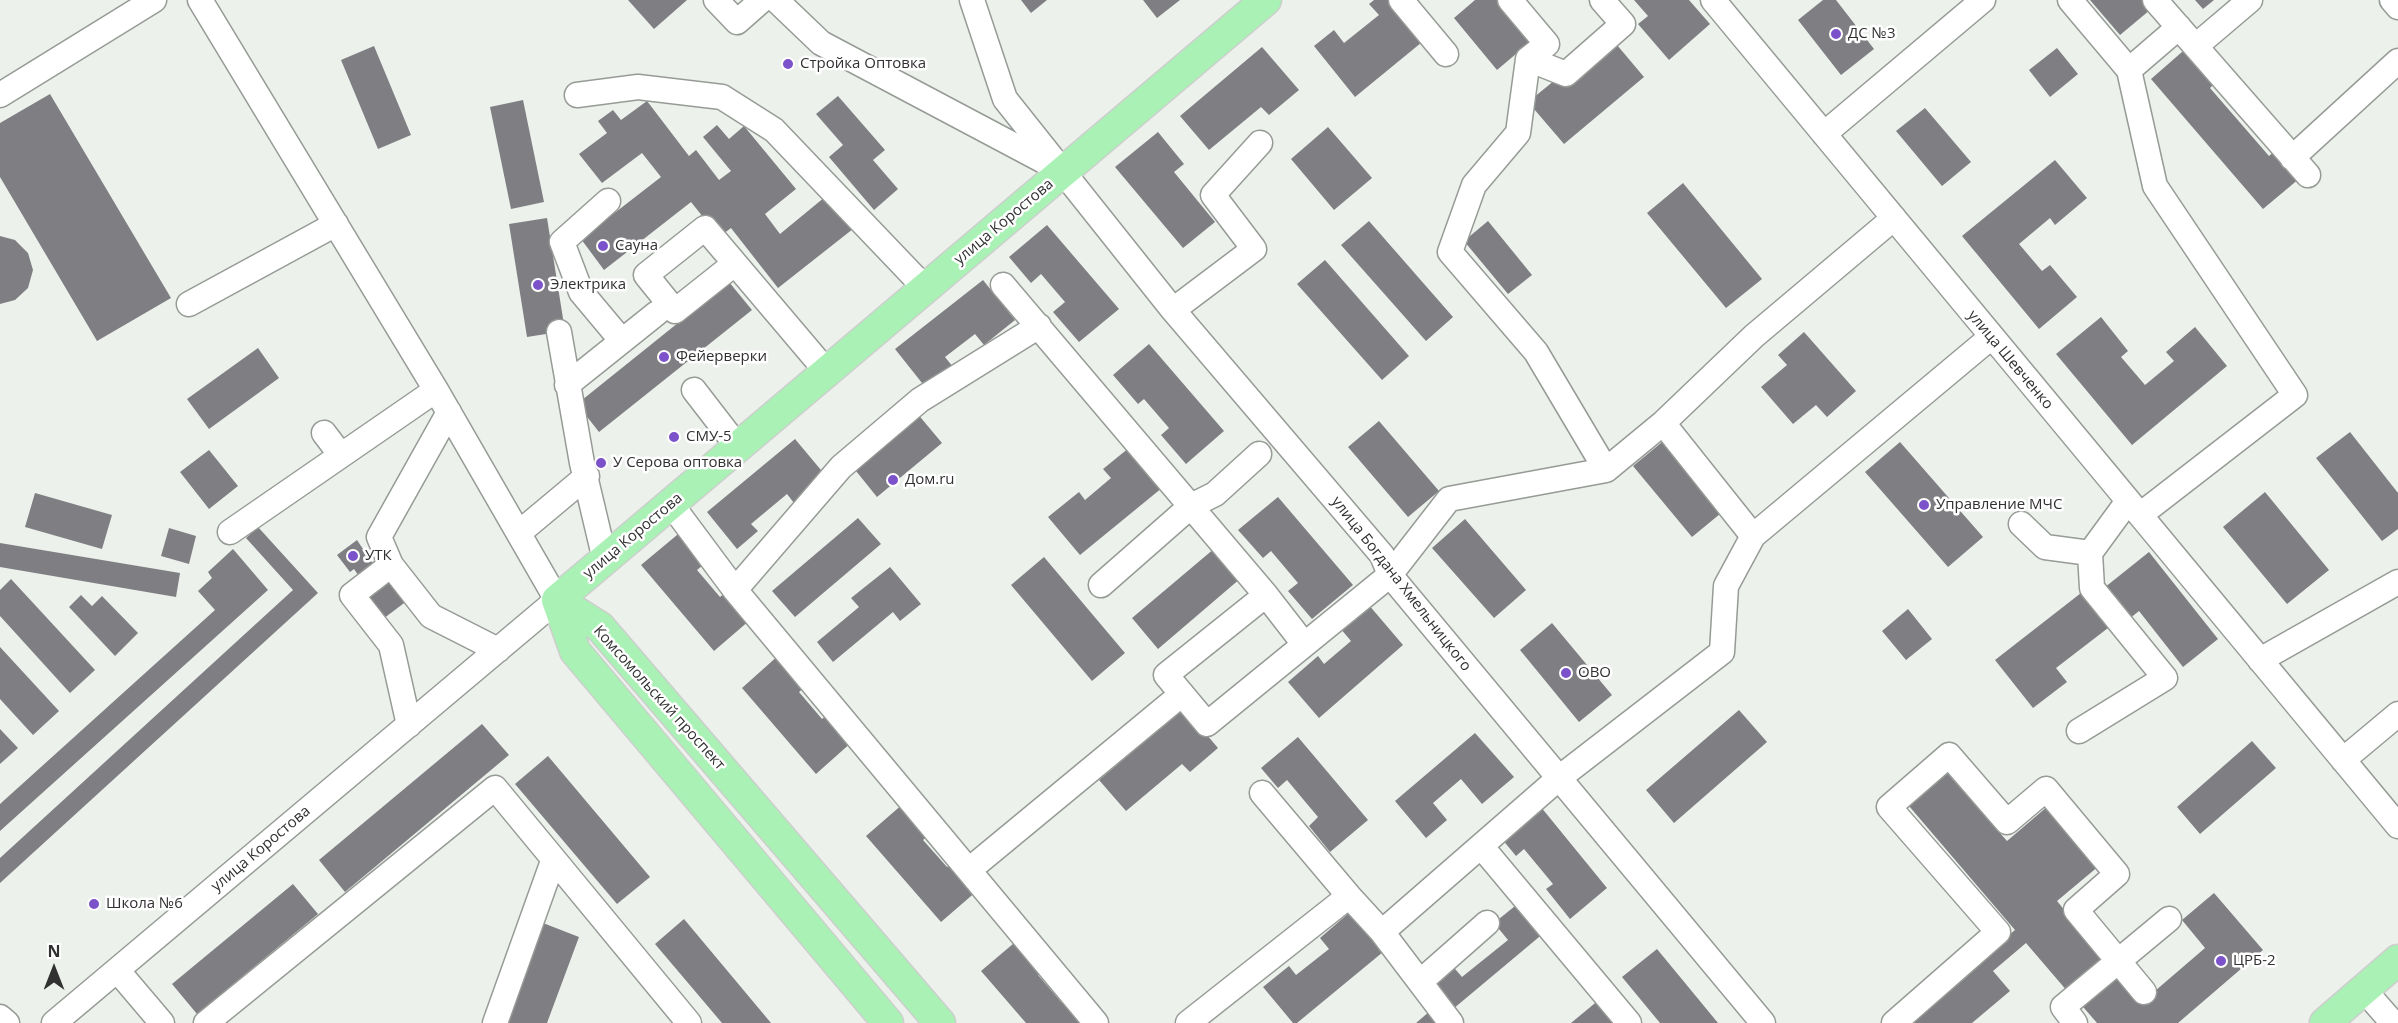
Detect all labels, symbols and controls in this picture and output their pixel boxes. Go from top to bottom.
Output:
place label: ДС №3 [1848,25,1895,43]
marker: ДС №3 [1829,27,1843,41]
place label: Стройка Оптовка [800,55,926,73]
marker: Стройка Оптовка [781,57,795,71]
street label: улица Коростова [951,175,1057,269]
place label: Сауна [615,237,658,255]
marker: Сауна [596,239,610,253]
place label: Электрика [550,276,626,294]
marker: Электрика [531,278,545,292]
street label: улица Шевченко [1963,307,2057,413]
place label: Фейерверки [676,348,767,366]
marker: Фейерверки [657,350,671,364]
place label: СМУ-5 [686,428,732,446]
marker: СМУ-5 [667,430,681,444]
place label: У Серова оптовка [613,454,742,472]
marker: У Серова оптовка [594,456,608,470]
place label: Дом.ru [905,471,955,489]
marker: Дом.ru [886,473,900,487]
street label: улица Коростова [580,489,686,583]
street label: улица Богдана Хмельницкого [1327,493,1475,675]
place label: Управление МЧС [1936,496,2062,514]
marker: Управление МЧС [1917,498,1931,512]
place label: УТК [365,547,392,565]
marker: УТК [346,549,360,563]
street label: Комсомольский проспект [589,622,729,774]
place label: ОВО [1578,664,1611,682]
marker: ОВО [1559,666,1573,680]
street label: улица Коростова [208,802,314,896]
place label: Школа №6 [106,895,183,913]
marker: Школа №6 [87,897,101,911]
north arrow [24,939,84,999]
text: N [47,940,61,962]
place label: ЦРБ-2 [2233,952,2276,970]
marker: ЦРБ-2 [2214,954,2228,968]

